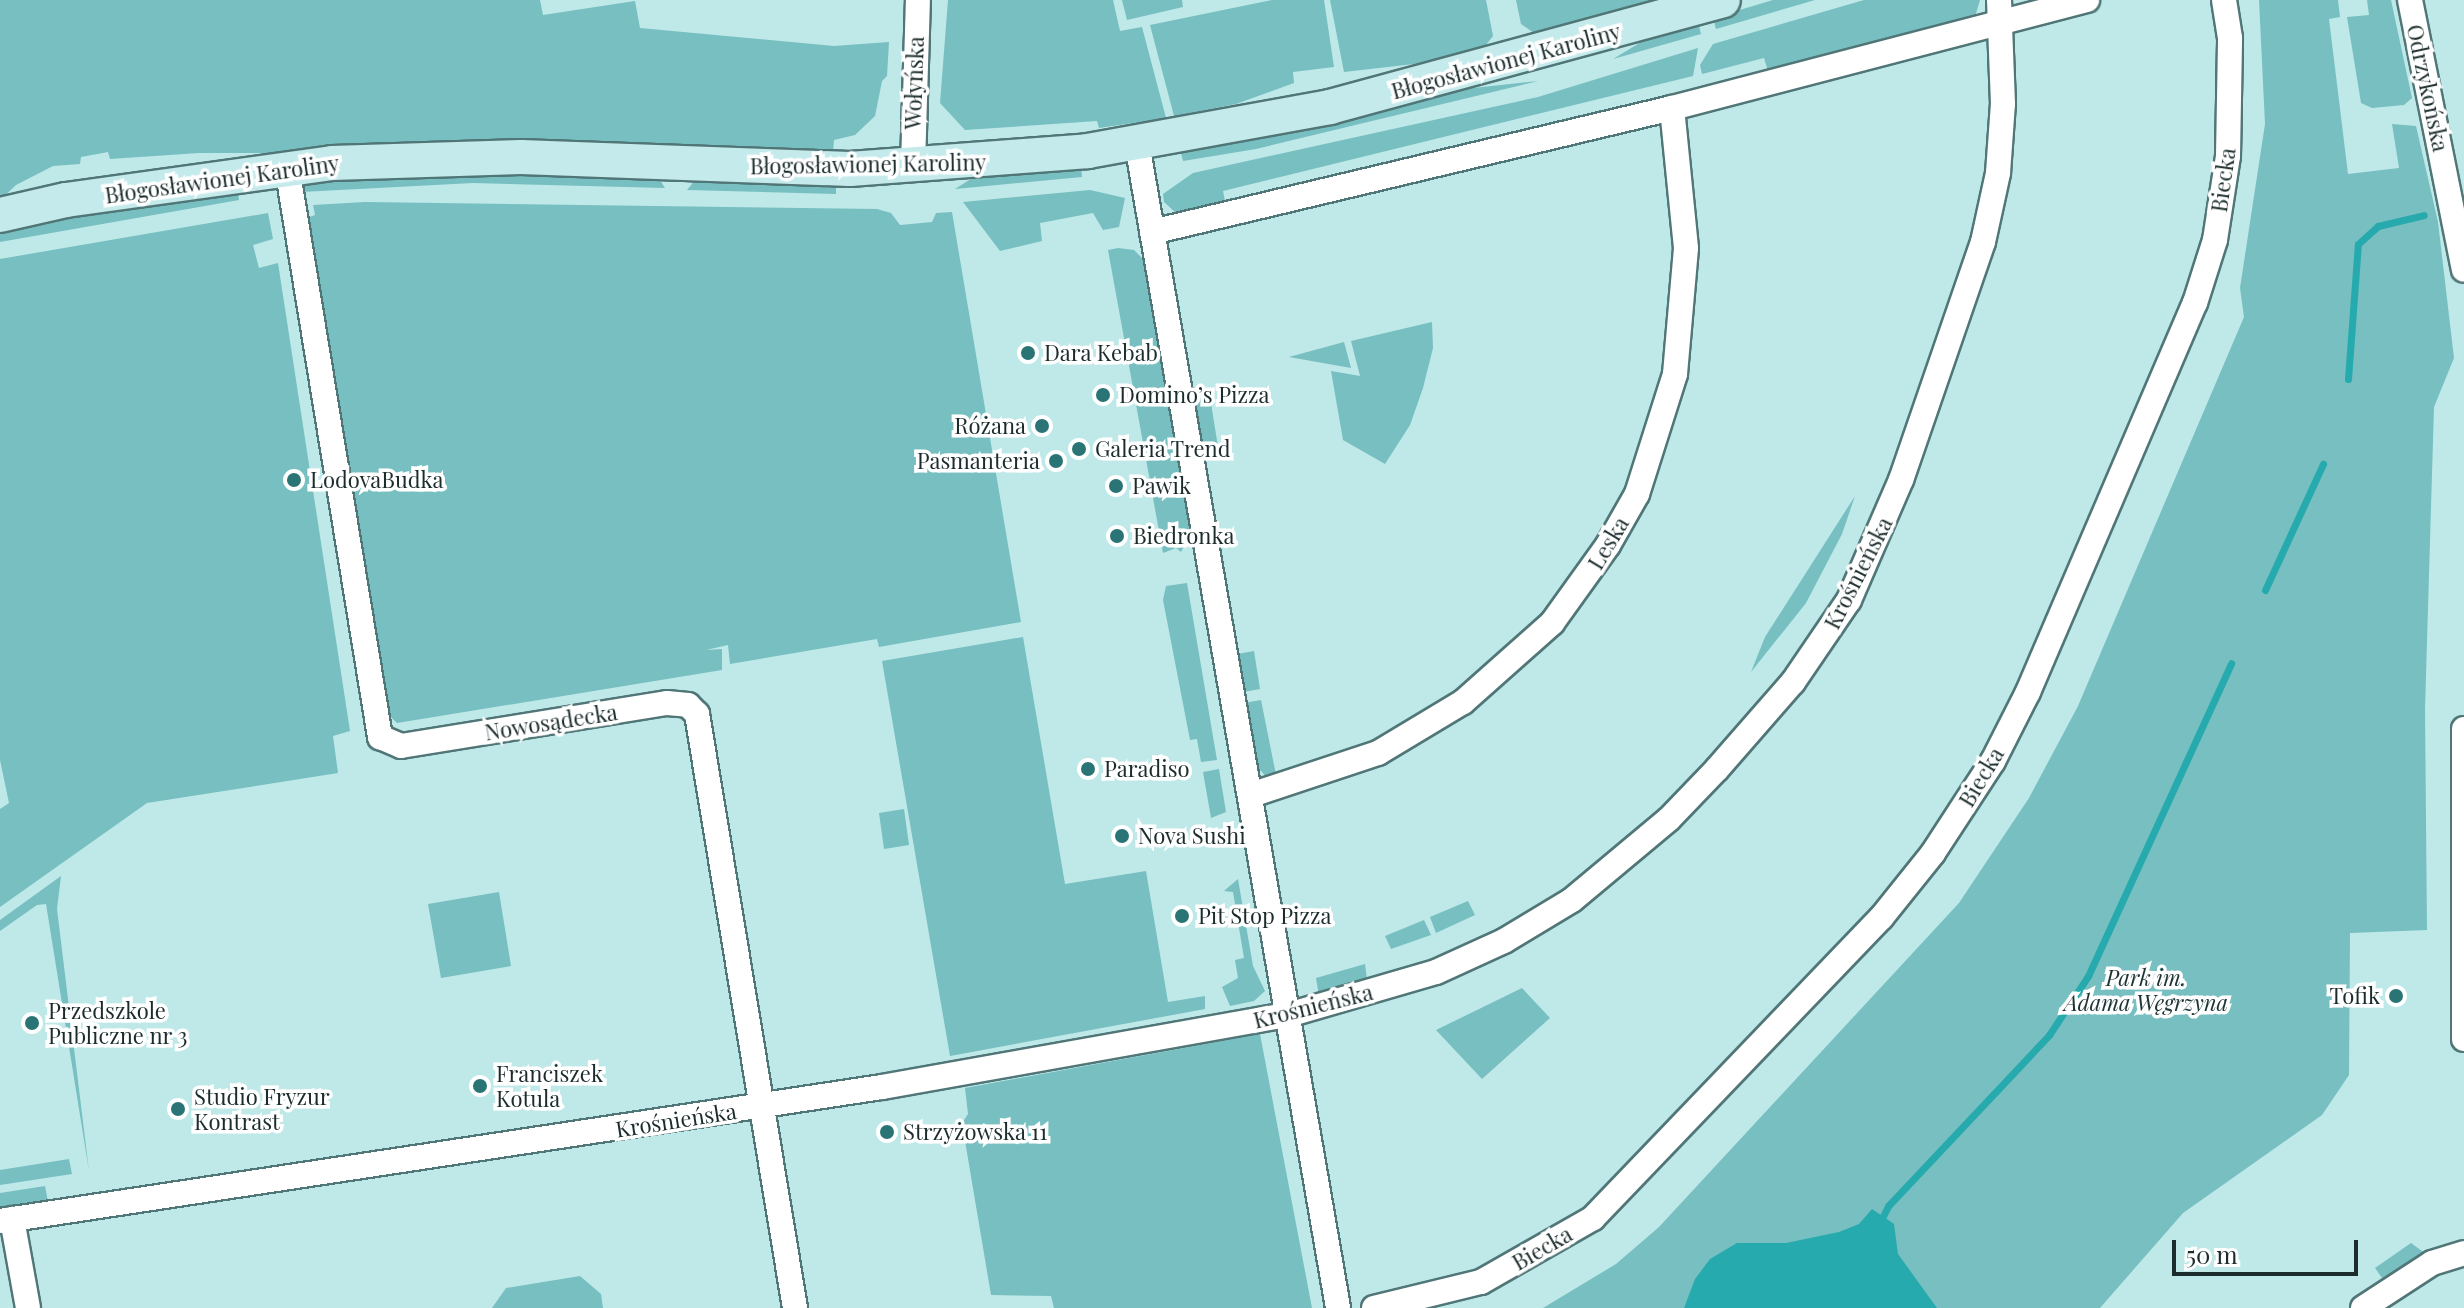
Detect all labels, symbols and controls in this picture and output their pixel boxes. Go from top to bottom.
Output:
street label: Błogosławionej Karoliny [1388,18,1624,104]
street label: Odrzykońska [2402,22,2454,154]
street label: Wołyńska [899,36,929,130]
street label: Biecka [2205,146,2241,214]
street label: Błogosławionej Karoliny [103,149,341,209]
street label: Błogosławionej Karoliny [750,149,986,179]
place label: Dara Kebab [1044,340,1158,366]
marker: Dara Kebab [1019,344,1037,362]
place label: Domino’s Pizza [1119,382,1269,408]
marker: Domino’s Pizza [1094,386,1112,404]
place label: Różana [954,413,1026,439]
marker: Różana [1033,417,1051,435]
place label: Galeria Trend [1095,436,1231,462]
marker: Galeria Trend [1070,440,1088,458]
place label: Pasmanteria [917,448,1040,474]
marker: Pasmanteria [1047,452,1065,470]
place label: LodovaBudka [310,467,443,493]
marker: LodovaBudka [285,471,303,489]
place label: Pawik [1132,473,1191,499]
marker: Pawik [1107,477,1125,495]
street label: Leska [1582,512,1634,574]
street label: Krośnieńska [1819,513,1897,633]
place label: Biedronka [1133,523,1234,549]
marker: Biedronka [1108,527,1126,545]
street label: Nowosądecka [483,698,619,746]
street label: Biecka [1953,742,2009,812]
place label: Paradiso [1104,756,1190,782]
marker: Paradiso [1079,760,1097,778]
place label: Nova Sushi [1138,823,1246,849]
marker: Nova Sushi [1113,827,1131,845]
place label: Pit Stop Pizza [1198,903,1332,929]
marker: Pit Stop Pizza [1173,907,1191,925]
park label: Park im. Adama Węgrzyna [2064,964,2228,1016]
street label: Krośnieńska [1251,978,1375,1034]
place label: Tofik [2329,983,2380,1009]
marker: Tofik [2387,987,2405,1005]
place label: Przedszkole Publiczne nr 3 [48,997,188,1048]
marker: Przedszkole Publiczne nr 3 [23,1014,41,1032]
place label: Franciszek Kotula [496,1060,603,1112]
marker: Franciszek Kotula [471,1077,489,1095]
place label: Studio Fryzur Kontrast [194,1083,330,1134]
street label: Krośnieńska [614,1097,738,1143]
marker: Studio Fryzur Kontrast [169,1100,187,1118]
place label: Strzyżowska 11 [903,1119,1048,1145]
marker: Strzyżowska 11 [878,1123,896,1141]
street label: Biecka [1507,1220,1577,1276]
scale bar [2176,1224,2362,1274]
text: 50 m [2186,1238,2238,1270]

